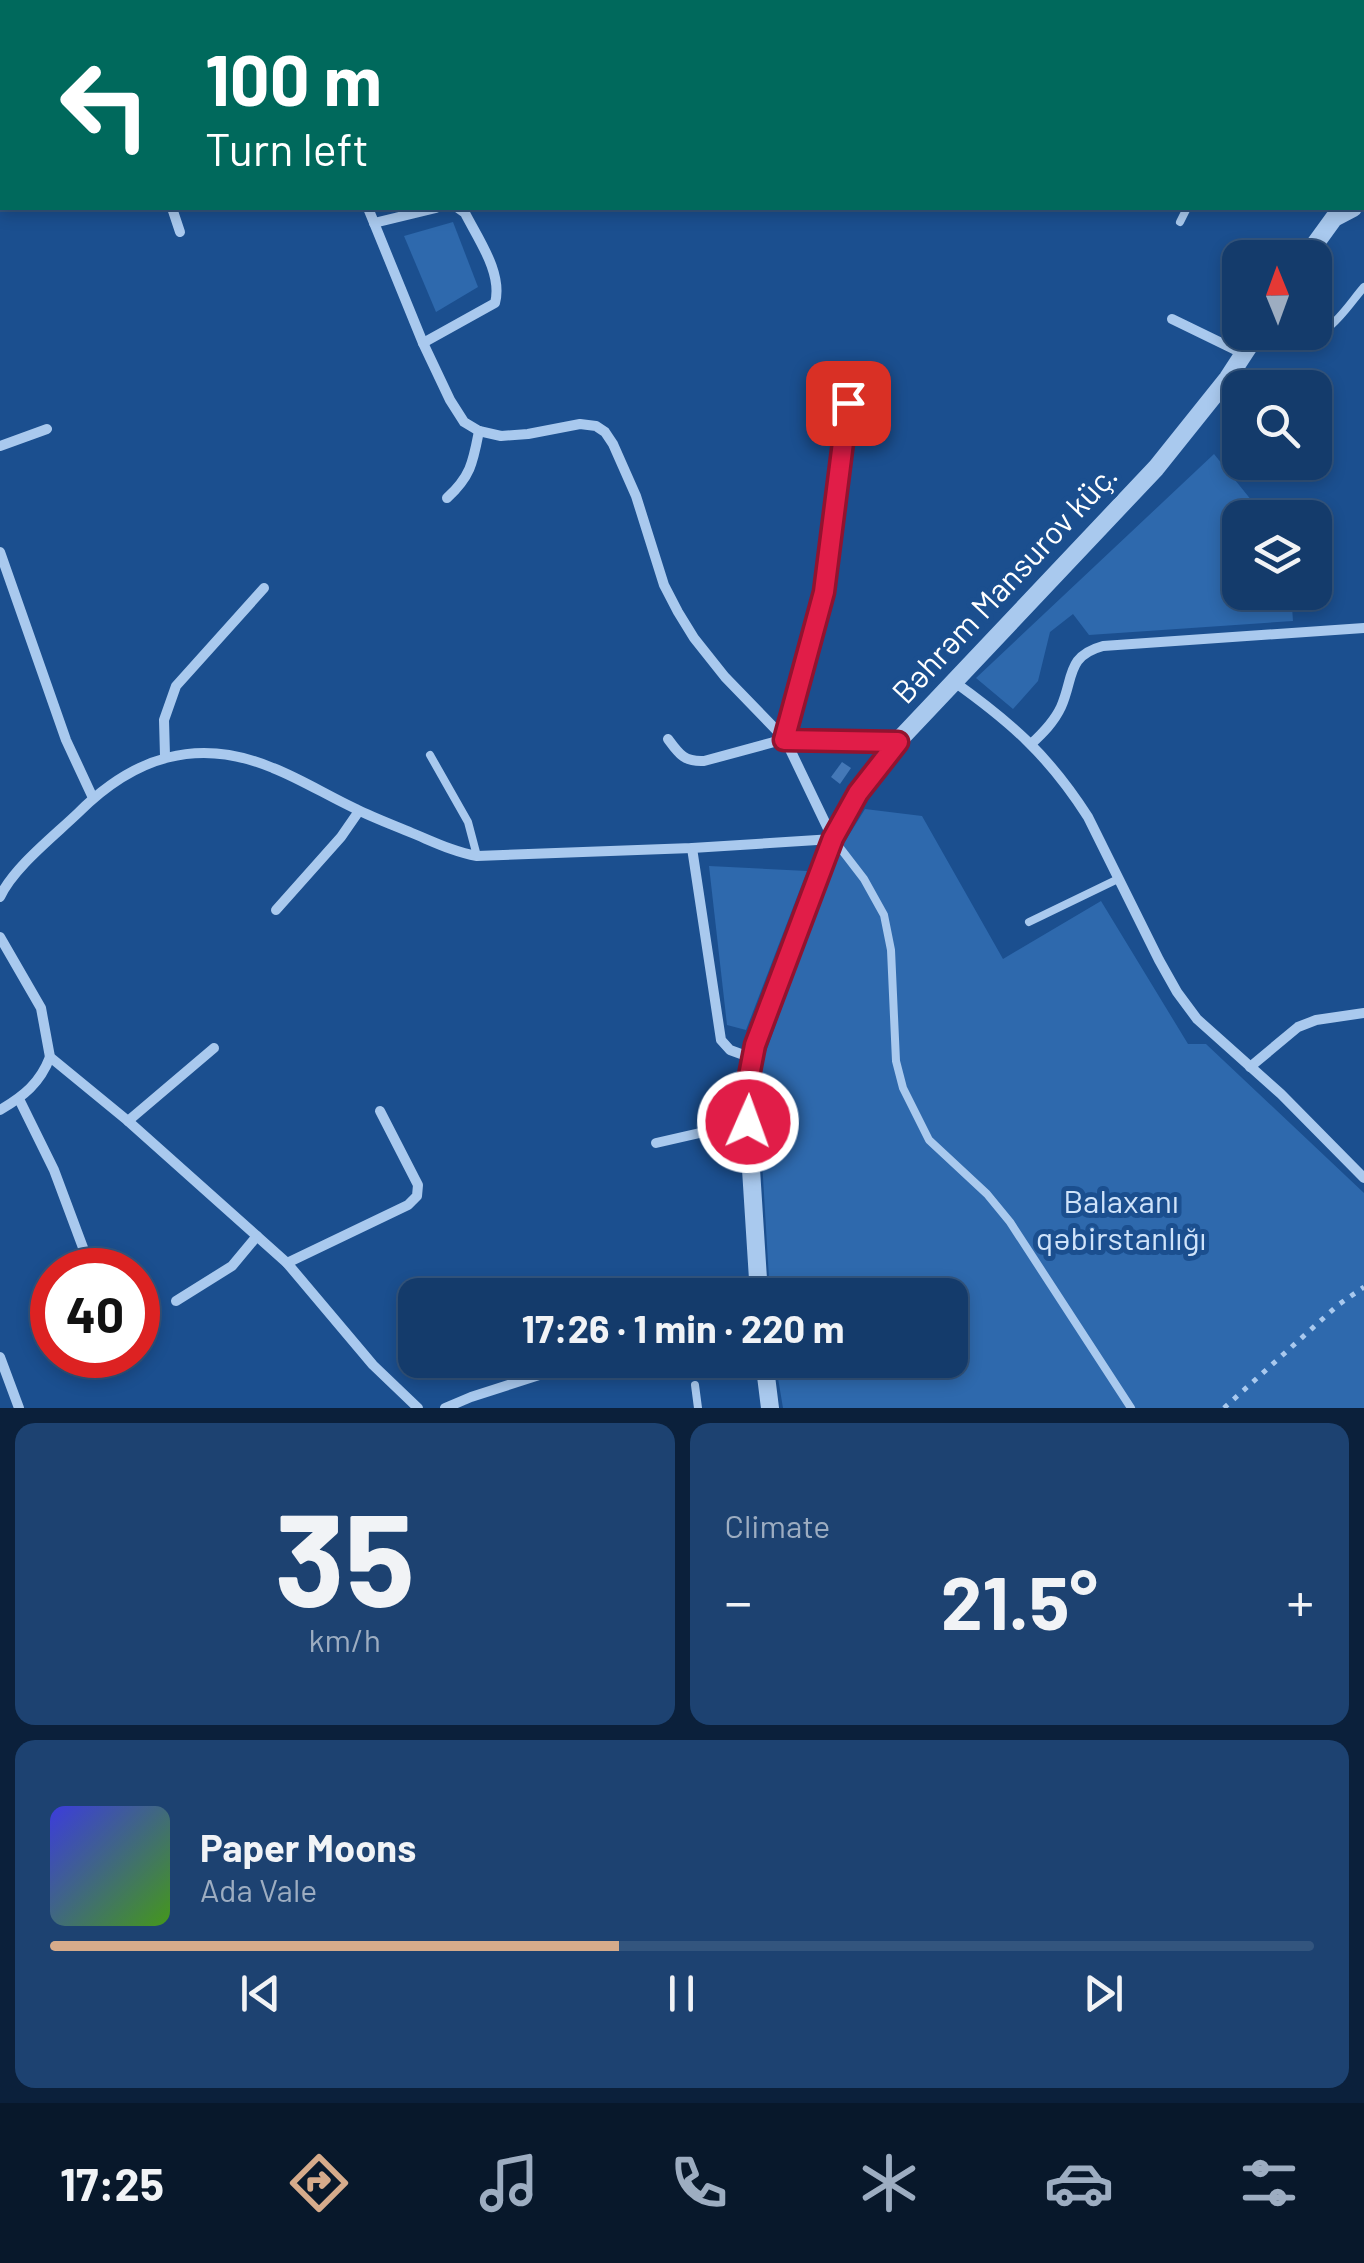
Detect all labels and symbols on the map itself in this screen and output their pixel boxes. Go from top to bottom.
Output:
north arrow [1222,240,1332,350]
pin [806,361,891,446]
street label: Bəhrəm Mansurov küç. [883,455,1124,710]
position arrow [696,1070,800,1174]
park label: Balaxanı qəbirstanlığı [1036,1181,1206,1256]
speed limit sign: 40 [30,1248,160,1378]

